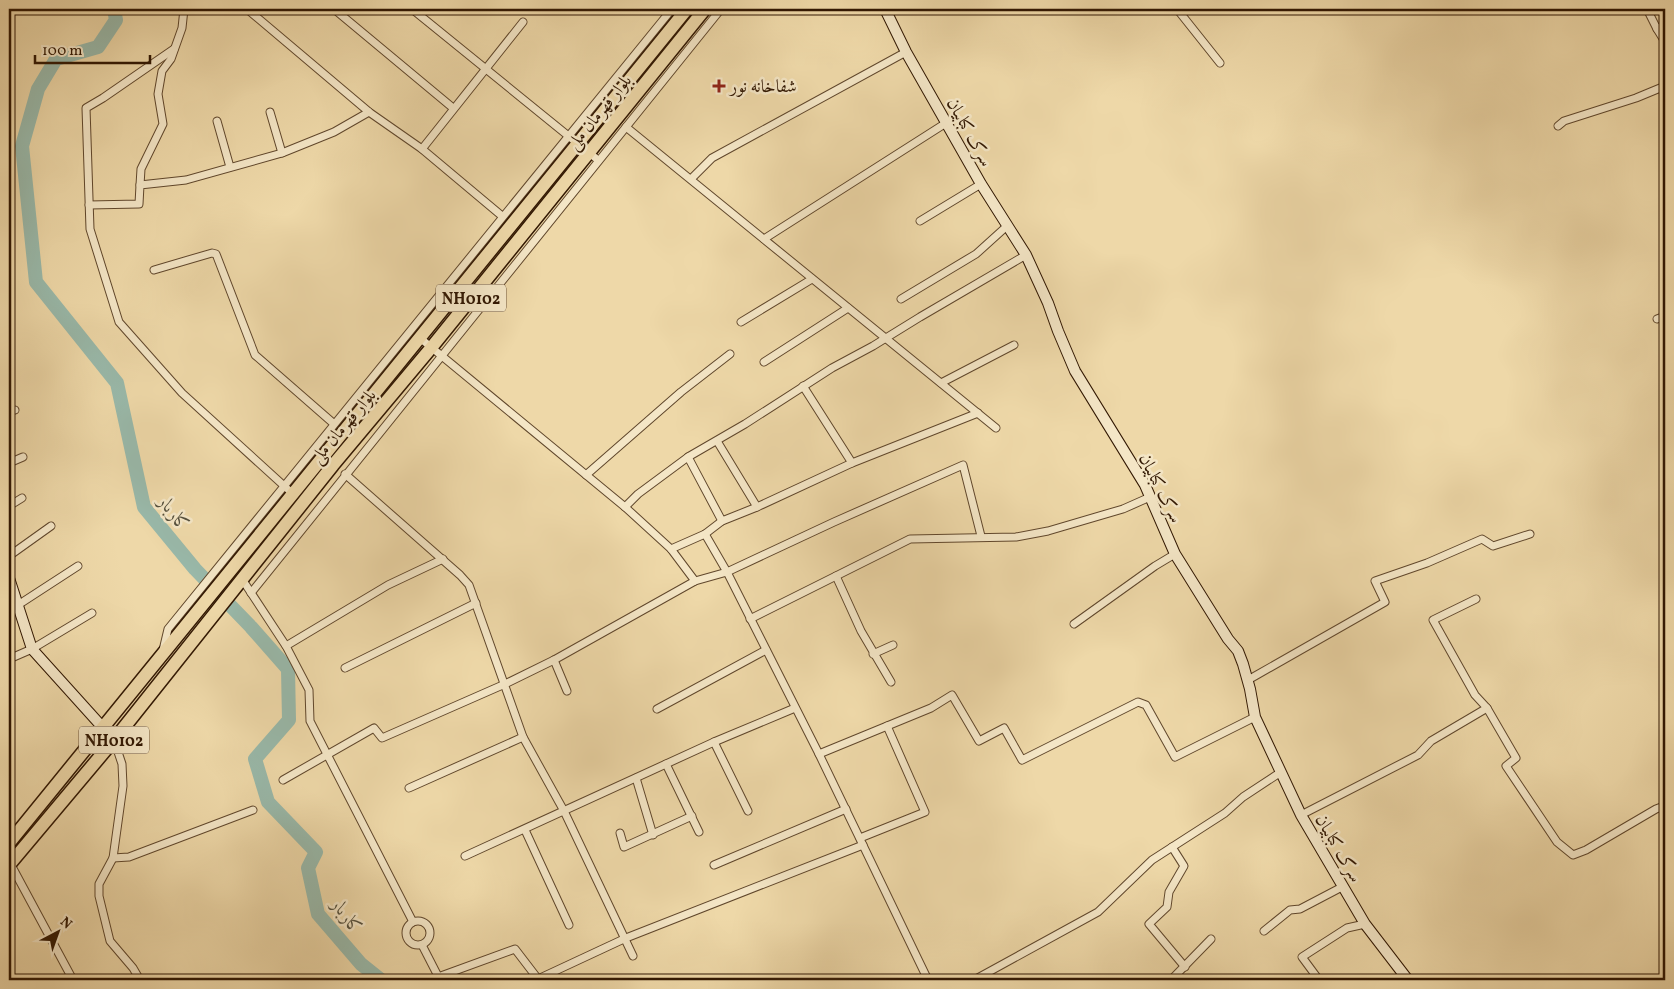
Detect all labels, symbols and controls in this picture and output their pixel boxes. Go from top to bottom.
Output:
scale bar [35,32,150,64]
text: 100 m [42,41,82,62]
street label: بلوار قهرمان ملی [562,70,638,156]
place label: شفاخانه نور [728,75,797,100]
marker: شفاخانه نور [712,79,726,93]
street label: سرک کبابیان [940,94,998,172]
road number: NH0102 [436,284,506,312]
street label: بلوار قهرمان ملی [305,384,383,470]
street label: سرک کبابیان [1132,450,1188,528]
water label: کاربار [150,489,196,538]
road number: NH0102 [79,726,149,754]
street label: سرک کبابیان [1308,810,1367,887]
water label: کاربار [323,892,368,941]
north arrow [32,906,82,956]
text: N [55,913,76,934]

